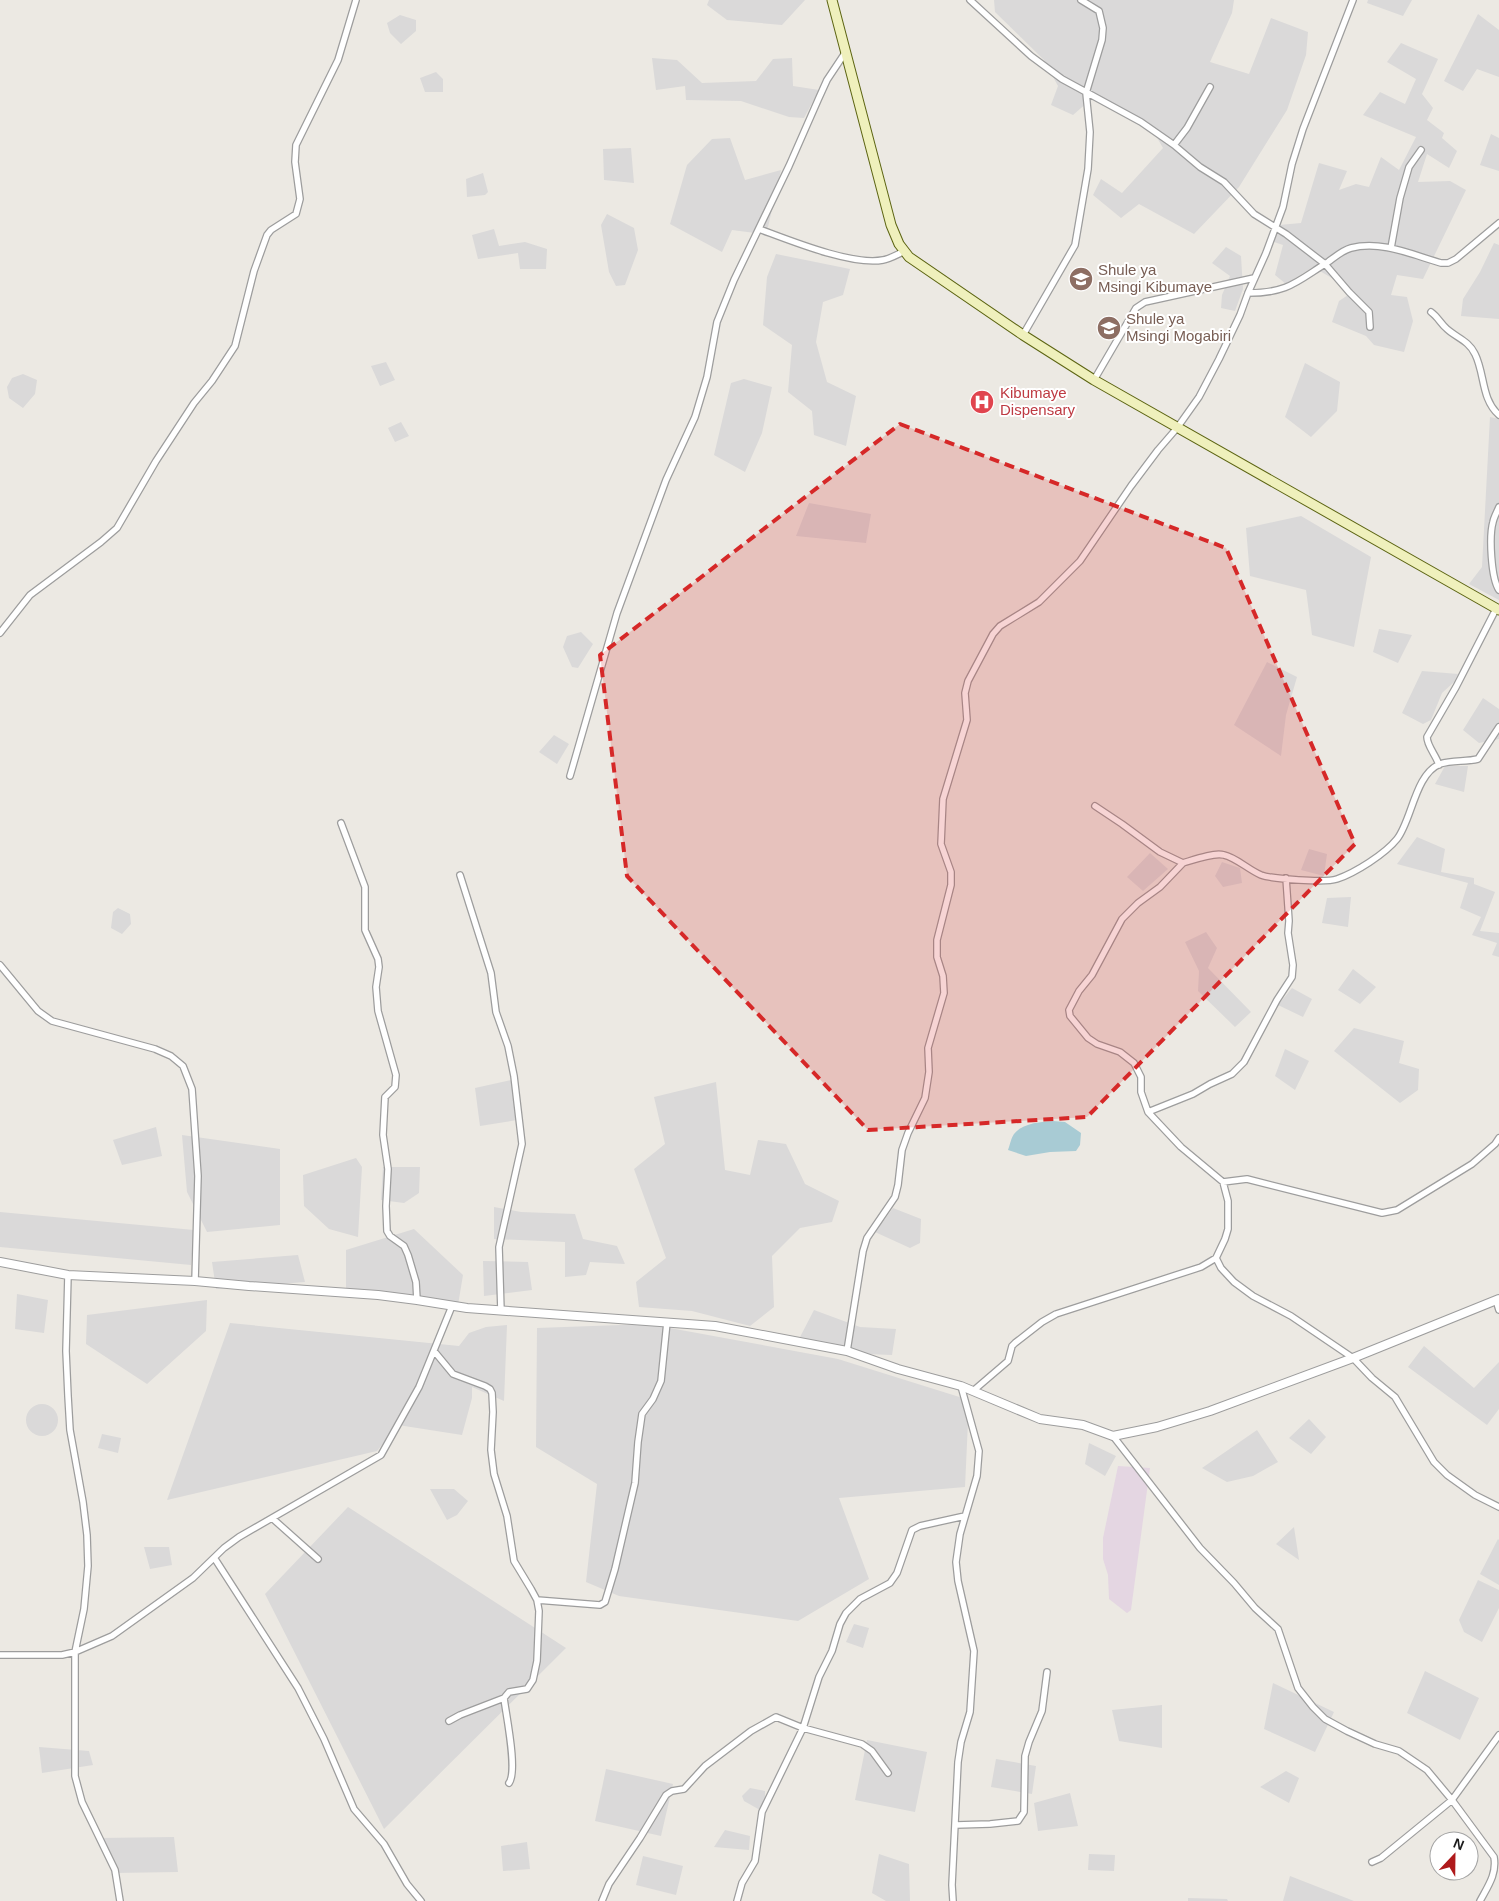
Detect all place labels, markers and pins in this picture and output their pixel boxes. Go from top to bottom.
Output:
place label: Shule ya Msingi Kibumaye [1098,261,1212,295]
school or university icon: Shule ya Msingi Kibumaye [1068,266,1094,292]
place label: Shule ya Msingi Mogabiri [1126,310,1231,344]
school or university icon: Shule ya Msingi Mogabiri [1096,315,1122,341]
place label: Kibumaye Dispensary [1000,384,1076,418]
hospital icon: Kibumaye Dispensary [969,389,995,415]

